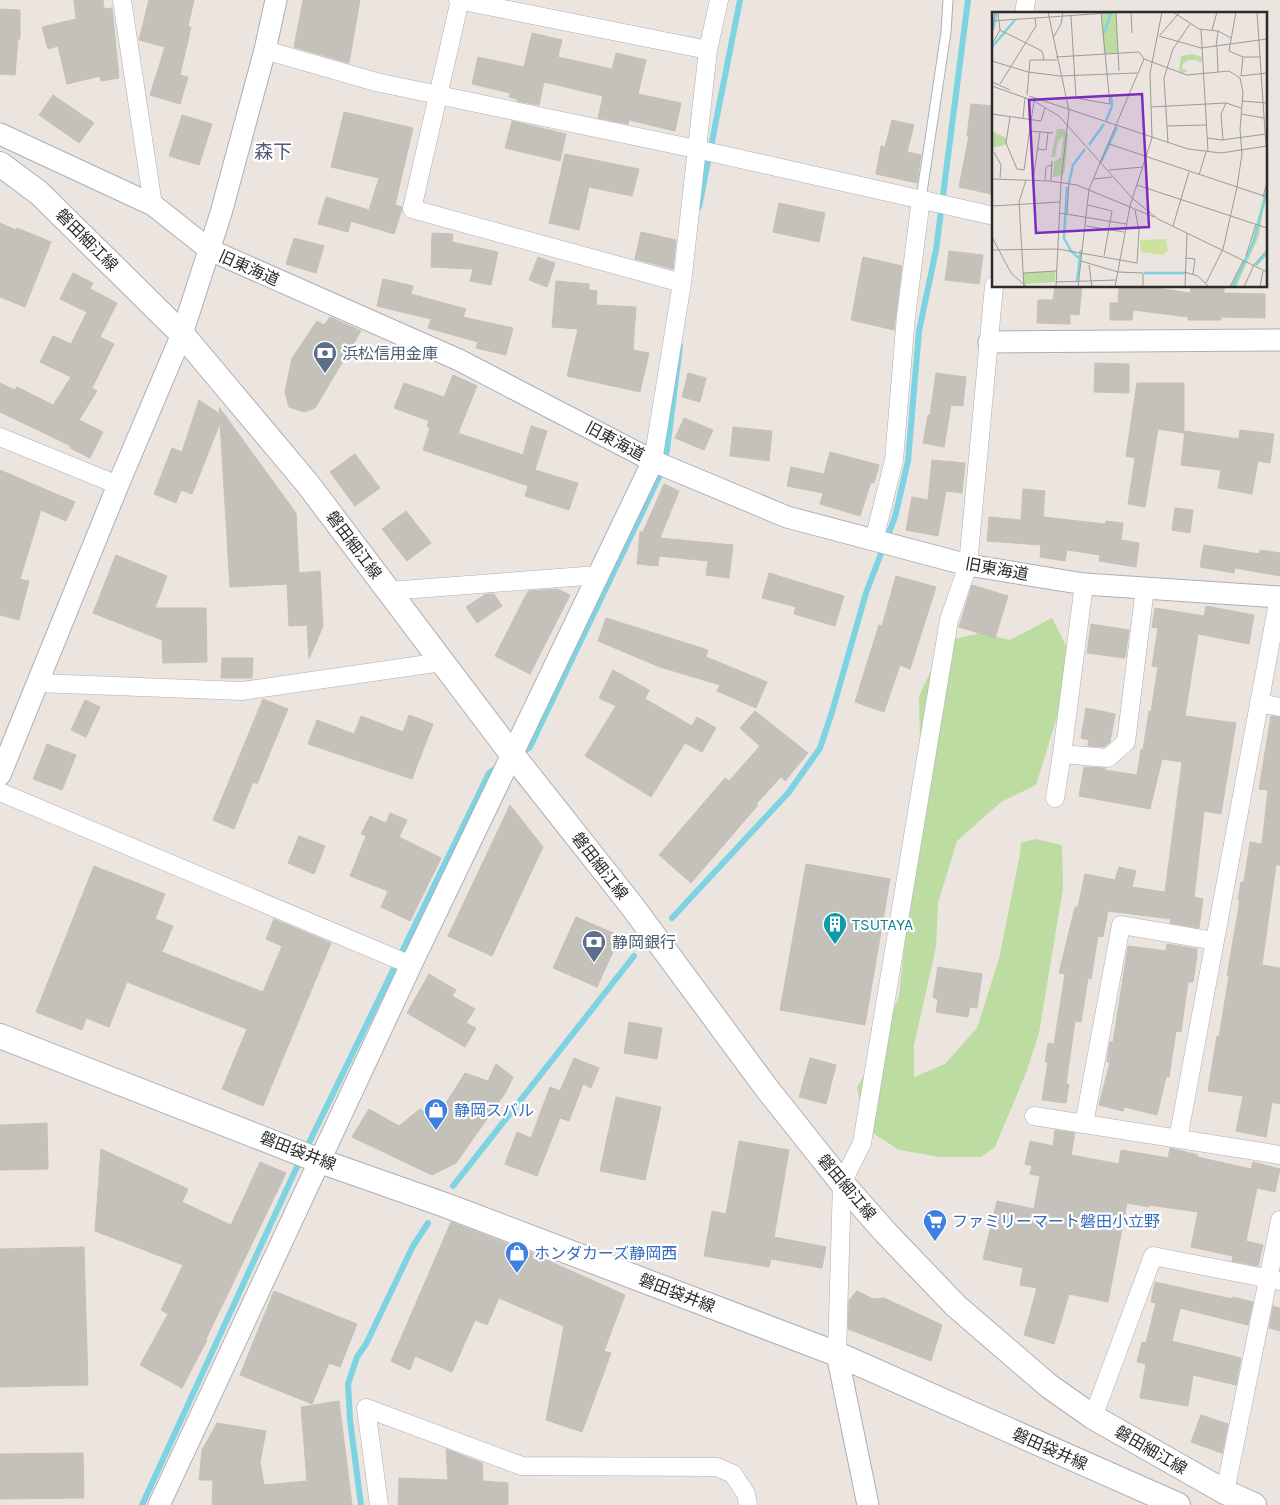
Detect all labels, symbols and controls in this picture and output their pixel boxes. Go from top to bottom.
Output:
inset map [992,12,1268,288]
district label: 森下 [254,141,292,163]
street label: 磐田細江線 [52,205,122,275]
street label: 旧東海道 [216,246,282,290]
bank icon: 浜松信用金庫 [312,340,338,374]
place label: 浜松信用金庫 [342,344,438,363]
street label: 旧東海道 [582,418,648,464]
street label: 磐田細江線 [322,507,386,583]
street label: 旧東海道 [964,554,1030,584]
street label: 磐田細江線 [568,829,632,903]
building icon: TSUTAYA [822,911,848,945]
place label: TSUTAYA [852,915,913,934]
bank icon: 静岡銀行 [581,929,607,963]
place label: 静岡銀行 [612,933,676,952]
shop icon: 静岡スバル [423,1097,449,1131]
place label: 静岡スバル [454,1101,534,1120]
street label: 磐田袋井線 [257,1128,339,1174]
street label: 磐田細江線 [814,1150,880,1224]
supermarket icon: ファミリーマート磐田小立野 [922,1208,948,1242]
place label: ファミリーマート磐田小立野 [952,1212,1160,1231]
shop icon: ホンダカーズ静岡西 [504,1240,530,1274]
place label: ホンダカーズ静岡西 [534,1244,677,1263]
street label: 磐田袋井線 [636,1270,718,1316]
street label: 磐田細江線 [1112,1422,1190,1478]
street label: 磐田袋井線 [1010,1424,1090,1474]

